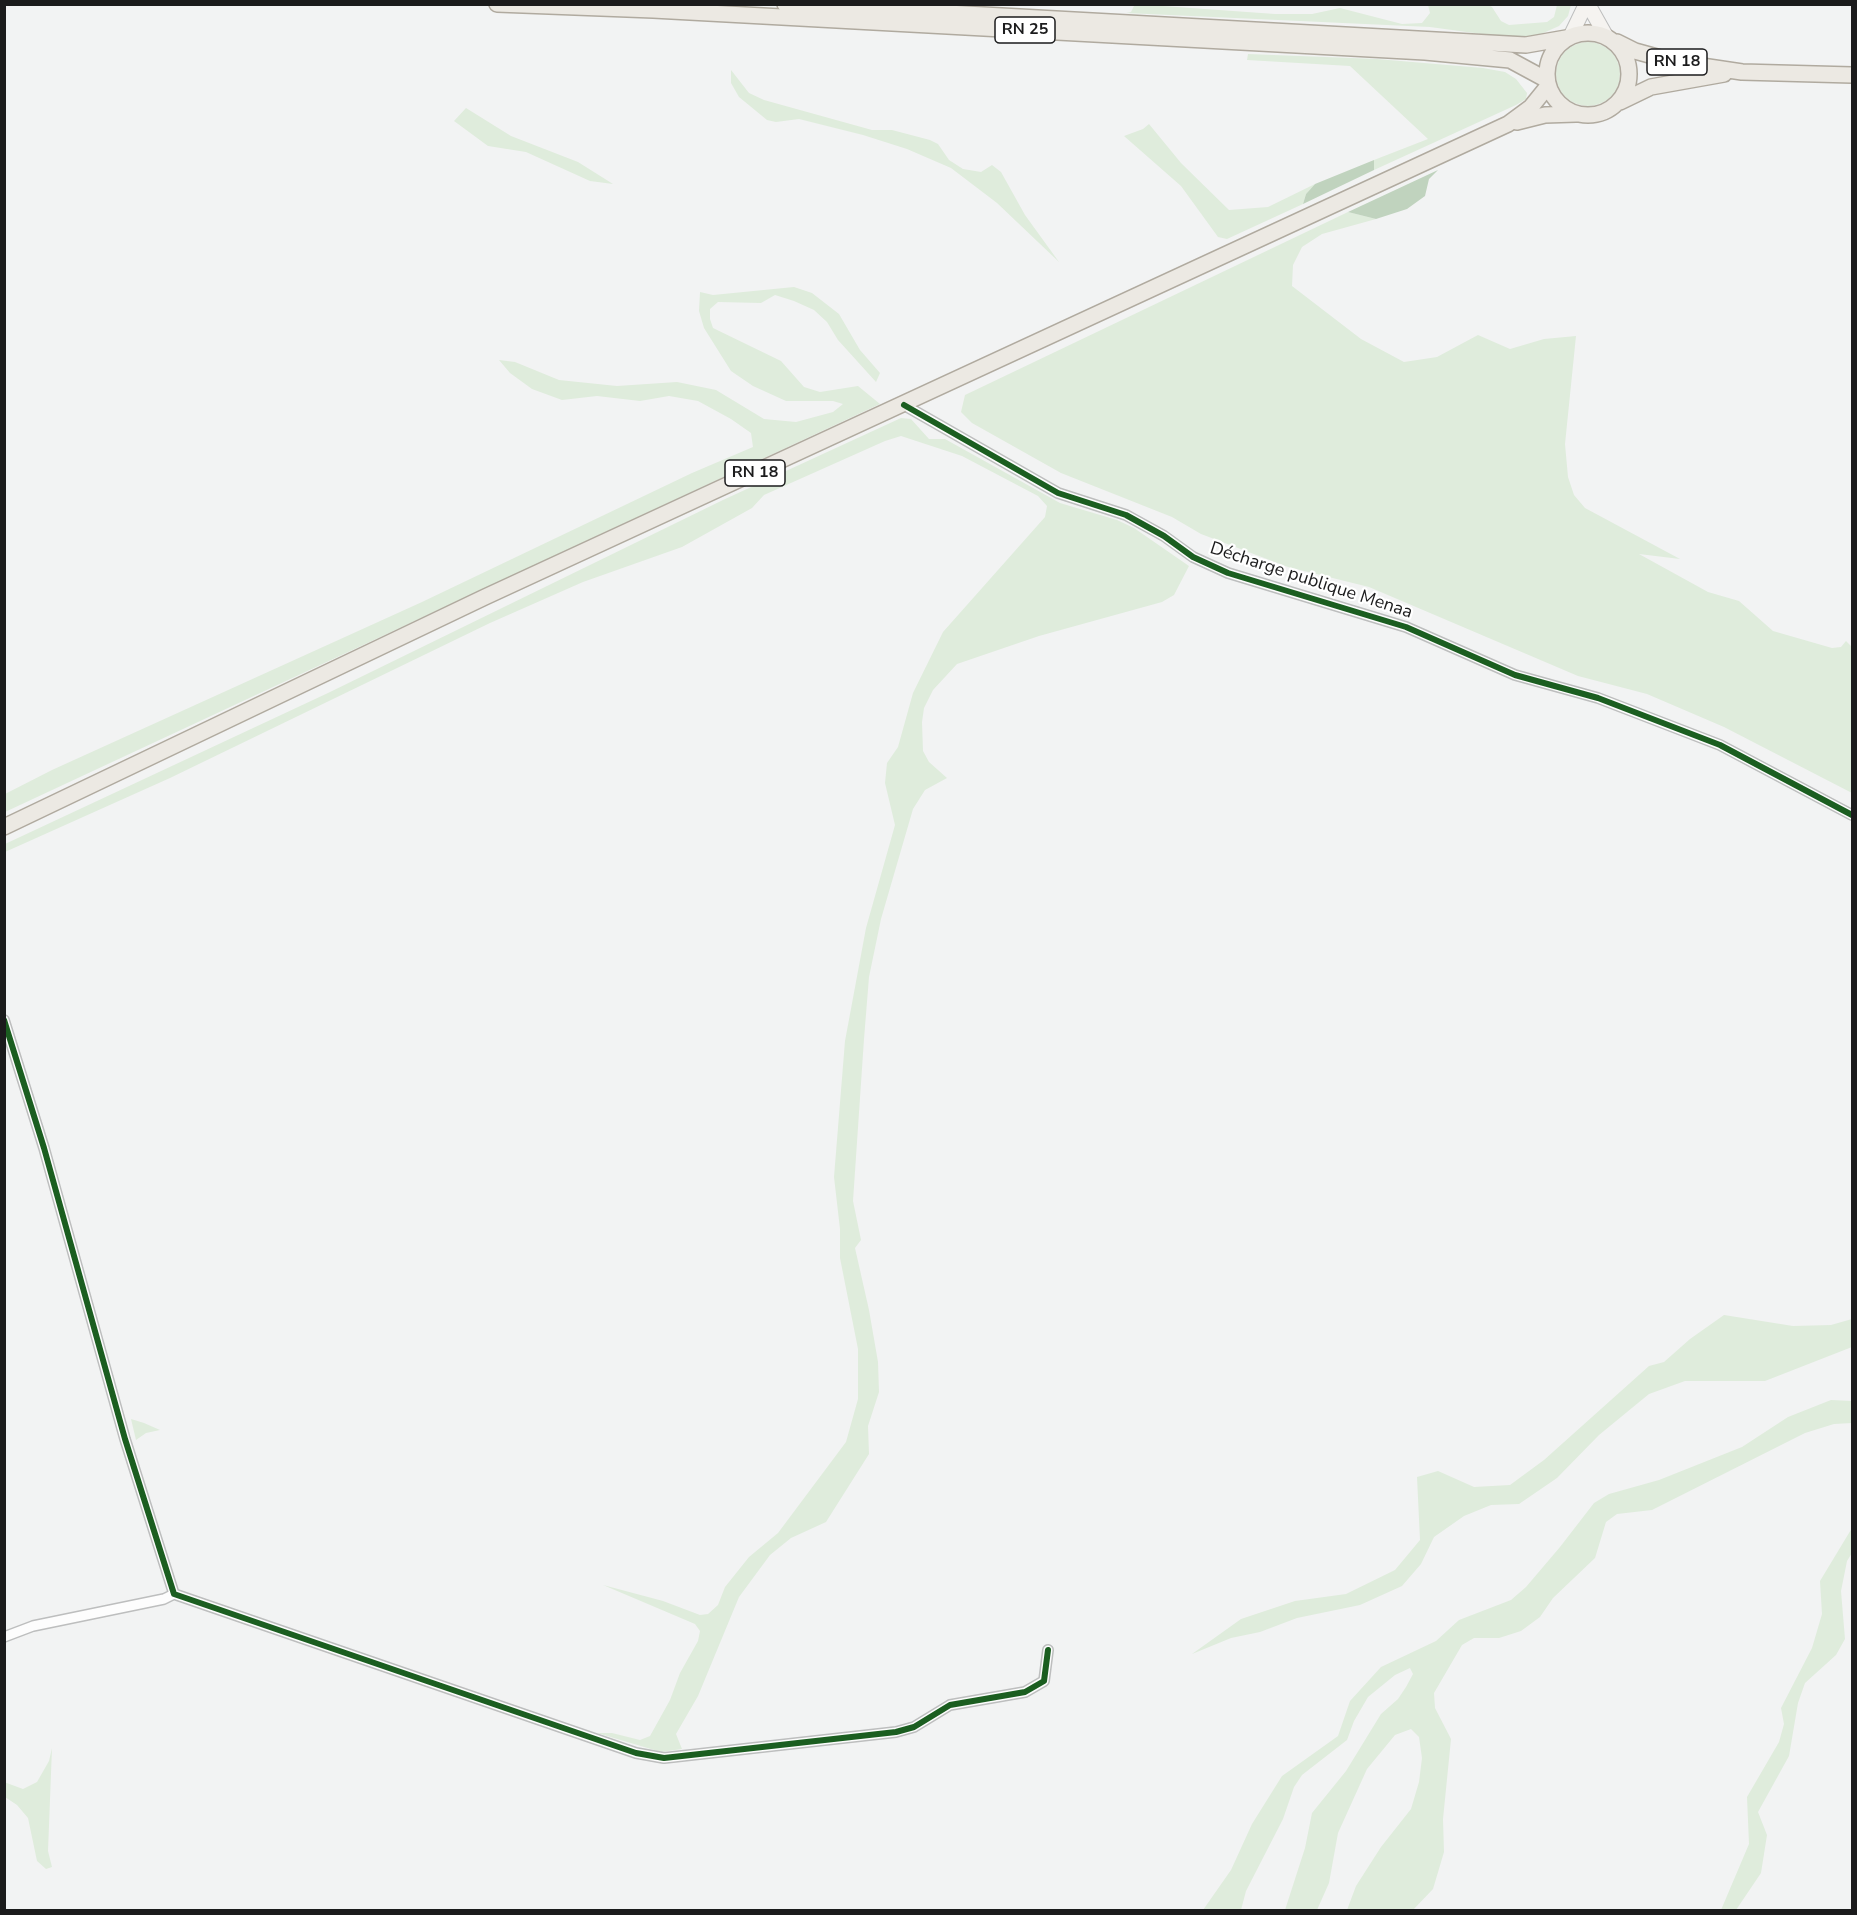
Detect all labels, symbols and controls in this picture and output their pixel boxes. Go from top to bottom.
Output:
road number: RN 25 [995,17,1055,43]
road number: RN 18 [1647,49,1707,75]
road number: RN 18 [725,460,785,486]
street label: Décharge publique Menaa [1207,538,1415,624]

